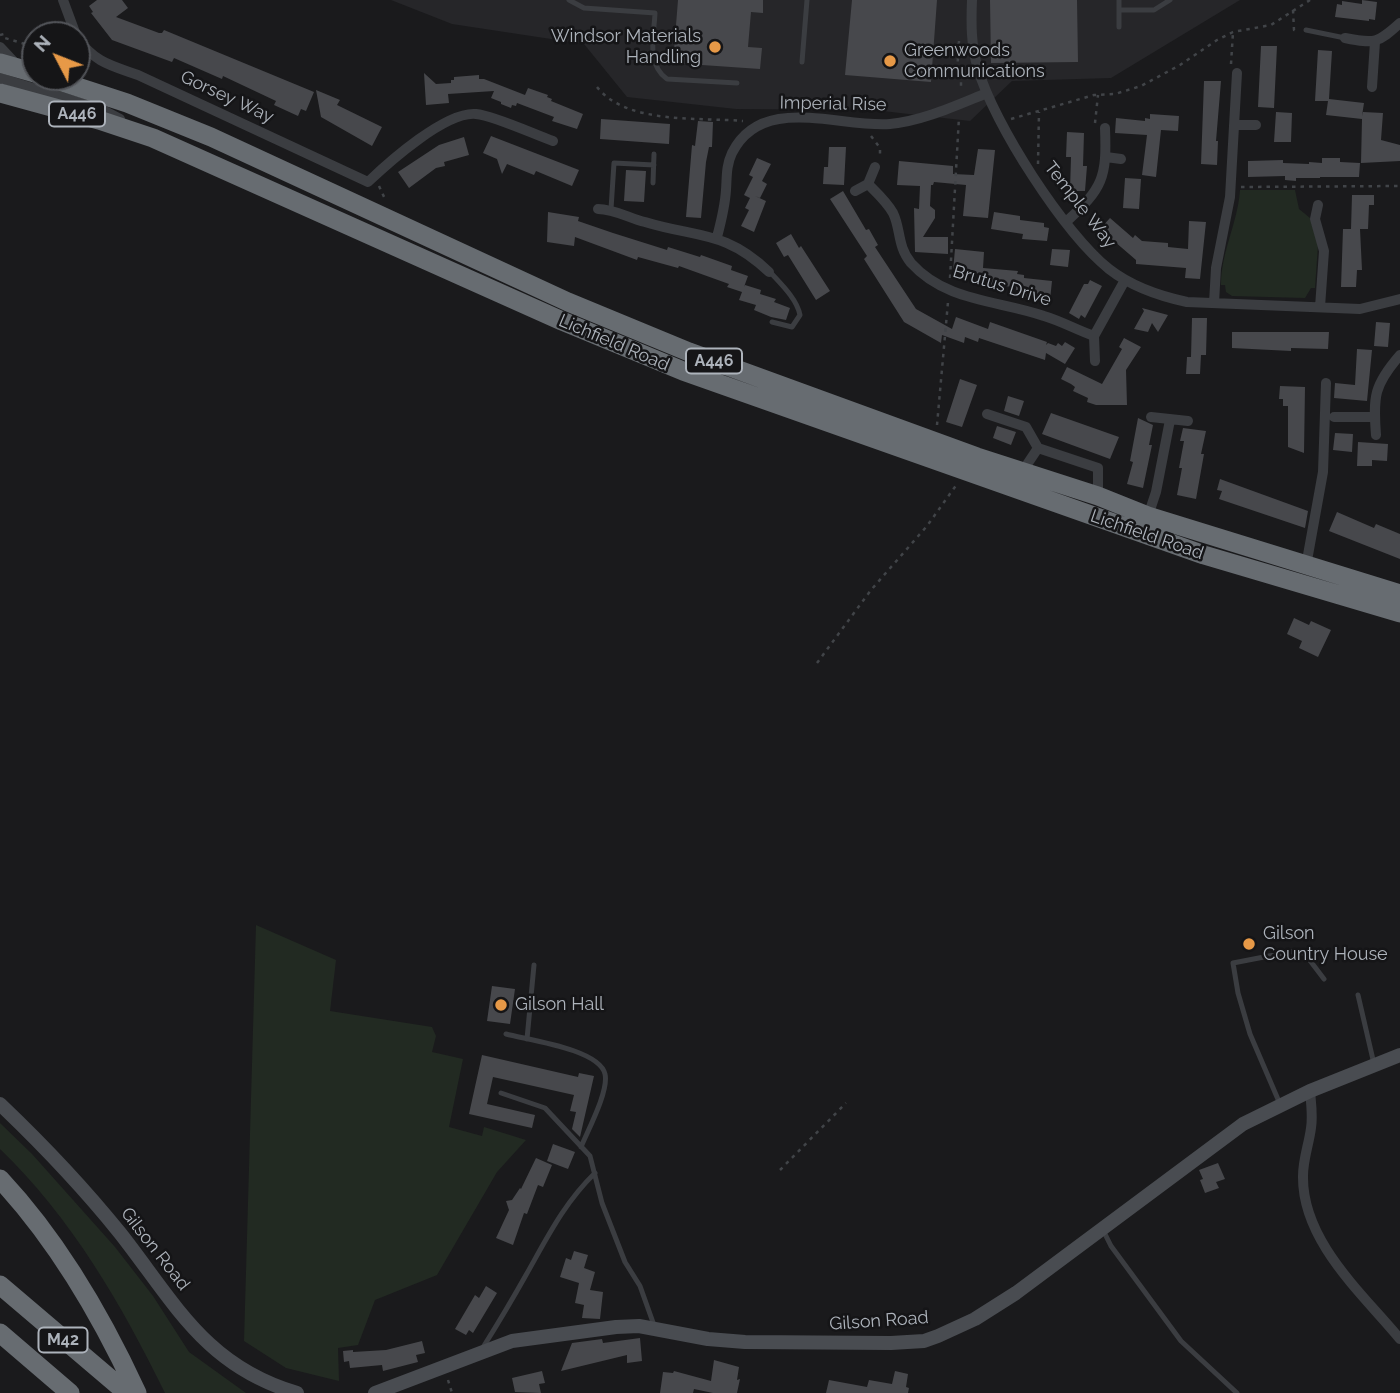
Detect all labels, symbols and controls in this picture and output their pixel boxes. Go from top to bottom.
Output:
north arrow [21,21,91,91]
place label: Windsor Materials Handling [551,26,701,68]
text: N [29,31,55,56]
marker: Windsor Materials Handling [707,39,723,55]
place label: Greenwoods Communications [904,40,1045,82]
marker: Greenwoods Communications [882,53,898,69]
street label: Gorsey Way [177,66,277,128]
street label: Imperial Rise [779,92,887,116]
road number: A446 [49,102,105,126]
street label: Temple Way [1039,157,1121,253]
street label: Brutus Drive [950,261,1054,311]
street label: Lichfield Road [555,310,673,376]
road number: A446 [686,348,742,374]
street label: Lichfield Road [1088,506,1206,564]
place label: Gilson Country House [1263,923,1388,965]
marker: Gilson Country House [1241,936,1257,952]
place label: Gilson Hall [515,994,604,1016]
marker: Gilson Hall [493,997,509,1013]
street label: Gilson Road [116,1203,194,1295]
street label: Gilson Road [829,1307,929,1335]
road number: M42 [38,1328,88,1352]

